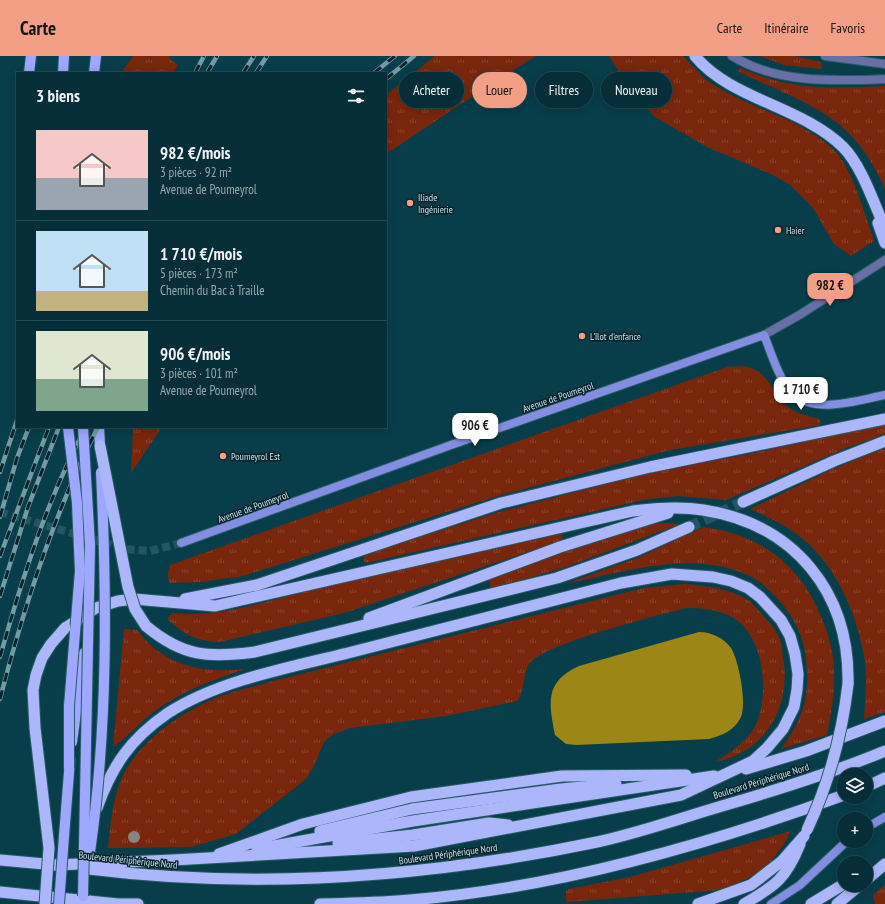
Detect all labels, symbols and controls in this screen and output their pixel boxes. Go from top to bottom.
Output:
text: Carte [20,16,56,40]
text: Carte [717,19,742,37]
text: Itinéraire [764,19,809,37]
text: Favoris [831,19,865,37]
chip: Acheter [399,72,464,108]
chip: Louer [472,72,527,108]
chip: Filtres [535,72,593,108]
chip: Nouveau [601,72,672,108]
text: 3 biens [36,85,80,107]
icon: filters [345,85,367,107]
text: 982 €/mois [160,142,231,164]
icon: home [68,146,116,194]
text: 3 pièces · 92 m² [160,164,232,181]
text: Avenue de Poumeyrol [160,181,257,198]
place label: Iliade Ingénierie [418,191,453,216]
marker: Iliade Ingénierie [405,198,415,208]
place label: Haier [786,224,805,237]
marker: Haier [773,225,783,235]
text: 1 710 €/mois [160,243,242,265]
icon: home [68,247,116,295]
text: 5 pièces · 173 m² [160,265,238,282]
pin: 982 € [802,273,858,307]
text: 982 € [816,277,844,294]
text: Chemin du Bac à Traille [160,282,265,299]
place label: L'îlot d'enfance [590,330,641,343]
marker: L'îlot d'enfance [577,331,587,341]
text: 906 €/mois [160,343,231,365]
icon: home [68,347,116,395]
text: 3 pièces · 101 m² [160,365,238,382]
pin: 1 710 € [764,377,838,411]
street label: Avenue de Poumeyrol [521,379,596,415]
text: 1 710 € [783,381,819,398]
text: Avenue de Poumeyrol [160,382,257,399]
pin: 906 € [447,413,503,447]
text: 906 € [461,417,489,434]
place label: Poumeyrol Est [231,450,280,463]
marker: Poumeyrol Est [218,451,228,461]
street label: Avenue de Poumeyrol [216,488,291,526]
street label: Boulevard Périphérique Nord [712,760,810,802]
map controls [837,768,873,892]
button: layers [837,768,873,804]
button: + [837,812,873,848]
street label: Boulevard Périphérique Nord [398,841,498,867]
street label: Boulevard Périphérique Nord [78,848,178,872]
button: − [837,856,873,892]

